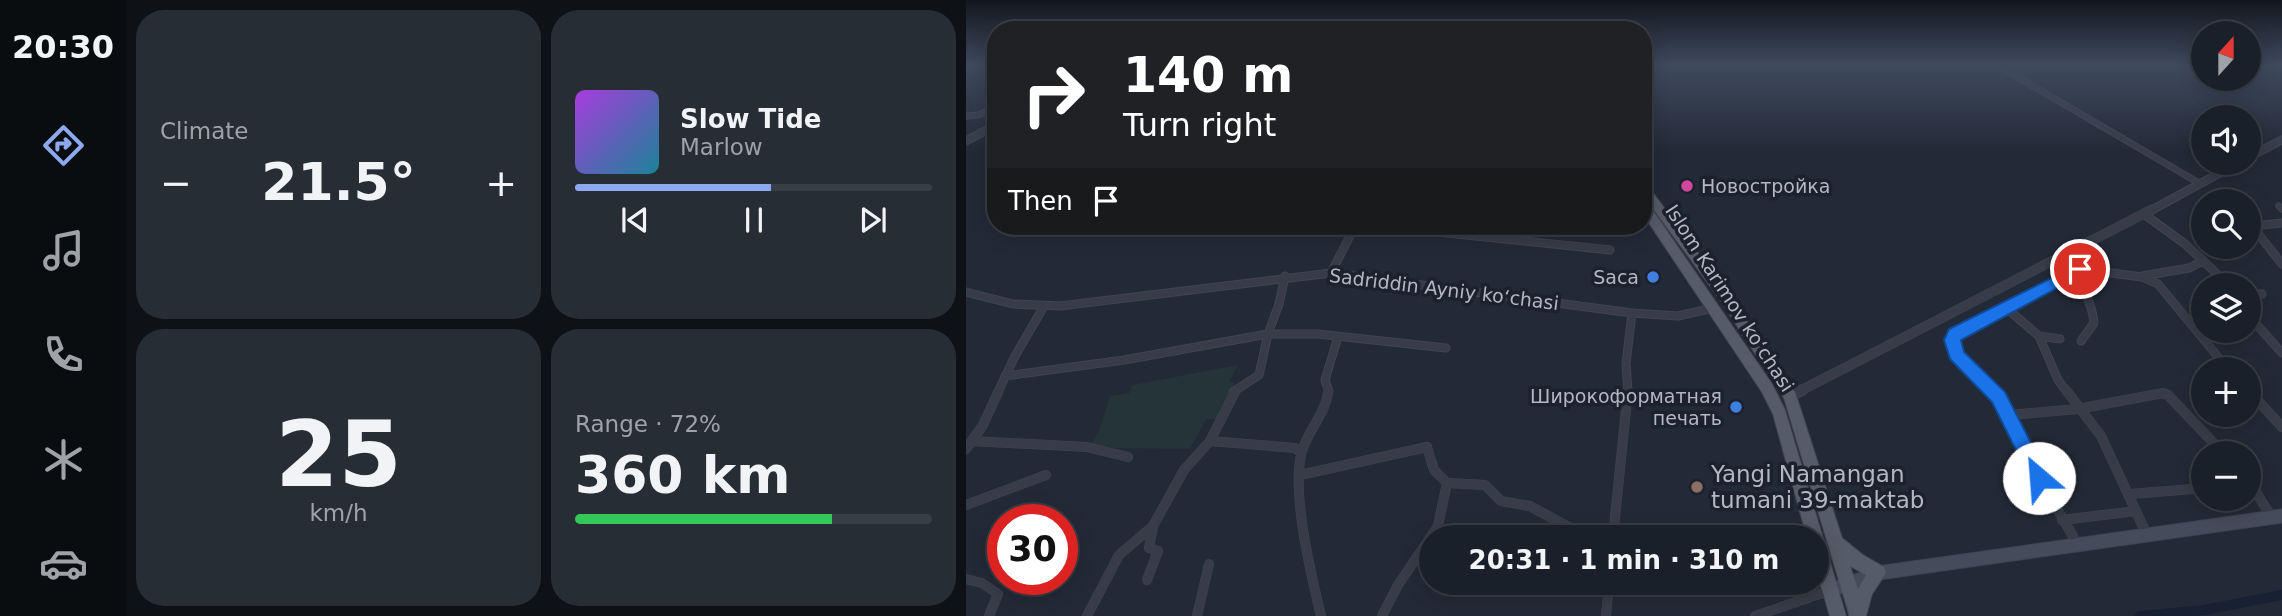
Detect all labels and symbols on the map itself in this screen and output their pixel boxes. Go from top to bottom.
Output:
north arrow [2191,21,2261,91]
place label: Новостройка [1701,175,1830,197]
marker: Новостройка [1679,178,1695,194]
street label: Islom Karimov koʻchasi [1661,200,1799,396]
pin [2050,239,2110,299]
street label: Sadriddin Ayniy koʻchasi [1328,264,1560,314]
place label: Saca [1593,266,1639,288]
marker: Saca [1645,269,1661,285]
place label: Широкоформатная печать [1530,385,1722,429]
marker: Широкоформатная печать [1728,399,1744,415]
position arrow [2002,441,2076,515]
place label: Yangi Namangan tumani 39-maktab [1710,461,1924,513]
marker: Yangi Namangan tumani 39-maktab [1689,479,1705,495]
speed limit sign: 30 [987,504,1078,595]

